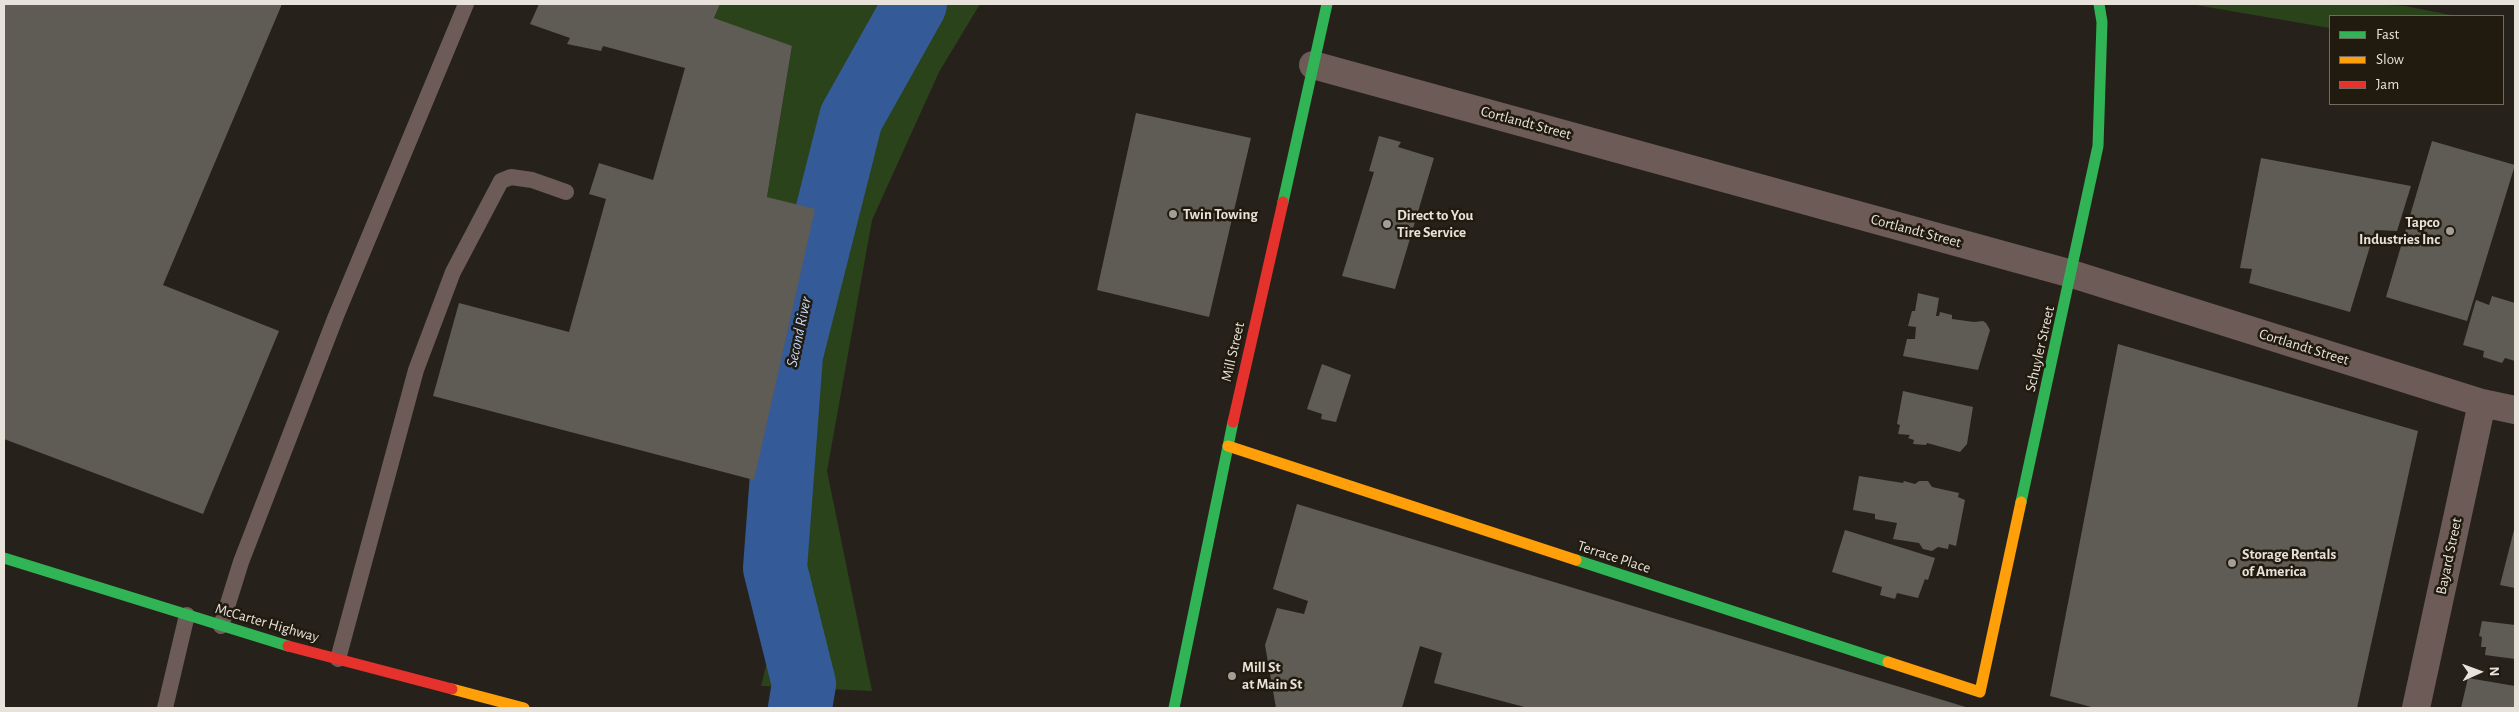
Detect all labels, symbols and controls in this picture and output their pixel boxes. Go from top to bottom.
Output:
legend [2329,15,2504,105]
text: Fast [2376,27,2399,42]
text: Slow [2376,52,2404,67]
text: Jam [2376,77,2399,92]
street label: Cortlandt Street [1479,102,1573,144]
place label: Twin Towing [1183,205,1258,223]
place label: Direct to You Tire Service [1397,206,1473,241]
marker: Twin Towing [1167,208,1179,220]
street label: Cortlandt Street [1869,210,1963,252]
place label: Tapco Industries Inc [2359,213,2440,248]
marker: Direct to You Tire Service [1381,218,1393,230]
marker: Tapco Industries Inc [2444,225,2456,237]
water label: Second River [782,295,816,369]
street label: Schuyler Street [2021,304,2059,394]
street label: Mill Street [1217,320,1249,384]
street label: Cortlandt Street [2257,325,2351,369]
street label: Bayard Street [2432,516,2466,596]
street label: Terrace Place [1575,537,1653,577]
place label: Storage Rentals of America [2242,545,2336,580]
marker: Storage Rentals of America [2226,557,2238,569]
street label: McCarter Highway [213,600,321,646]
north arrow [2454,647,2504,697]
place label: Mill St at Main St [1242,658,1302,693]
text: N [2487,666,2501,677]
marker: Mill St at Main St [1226,670,1238,682]

